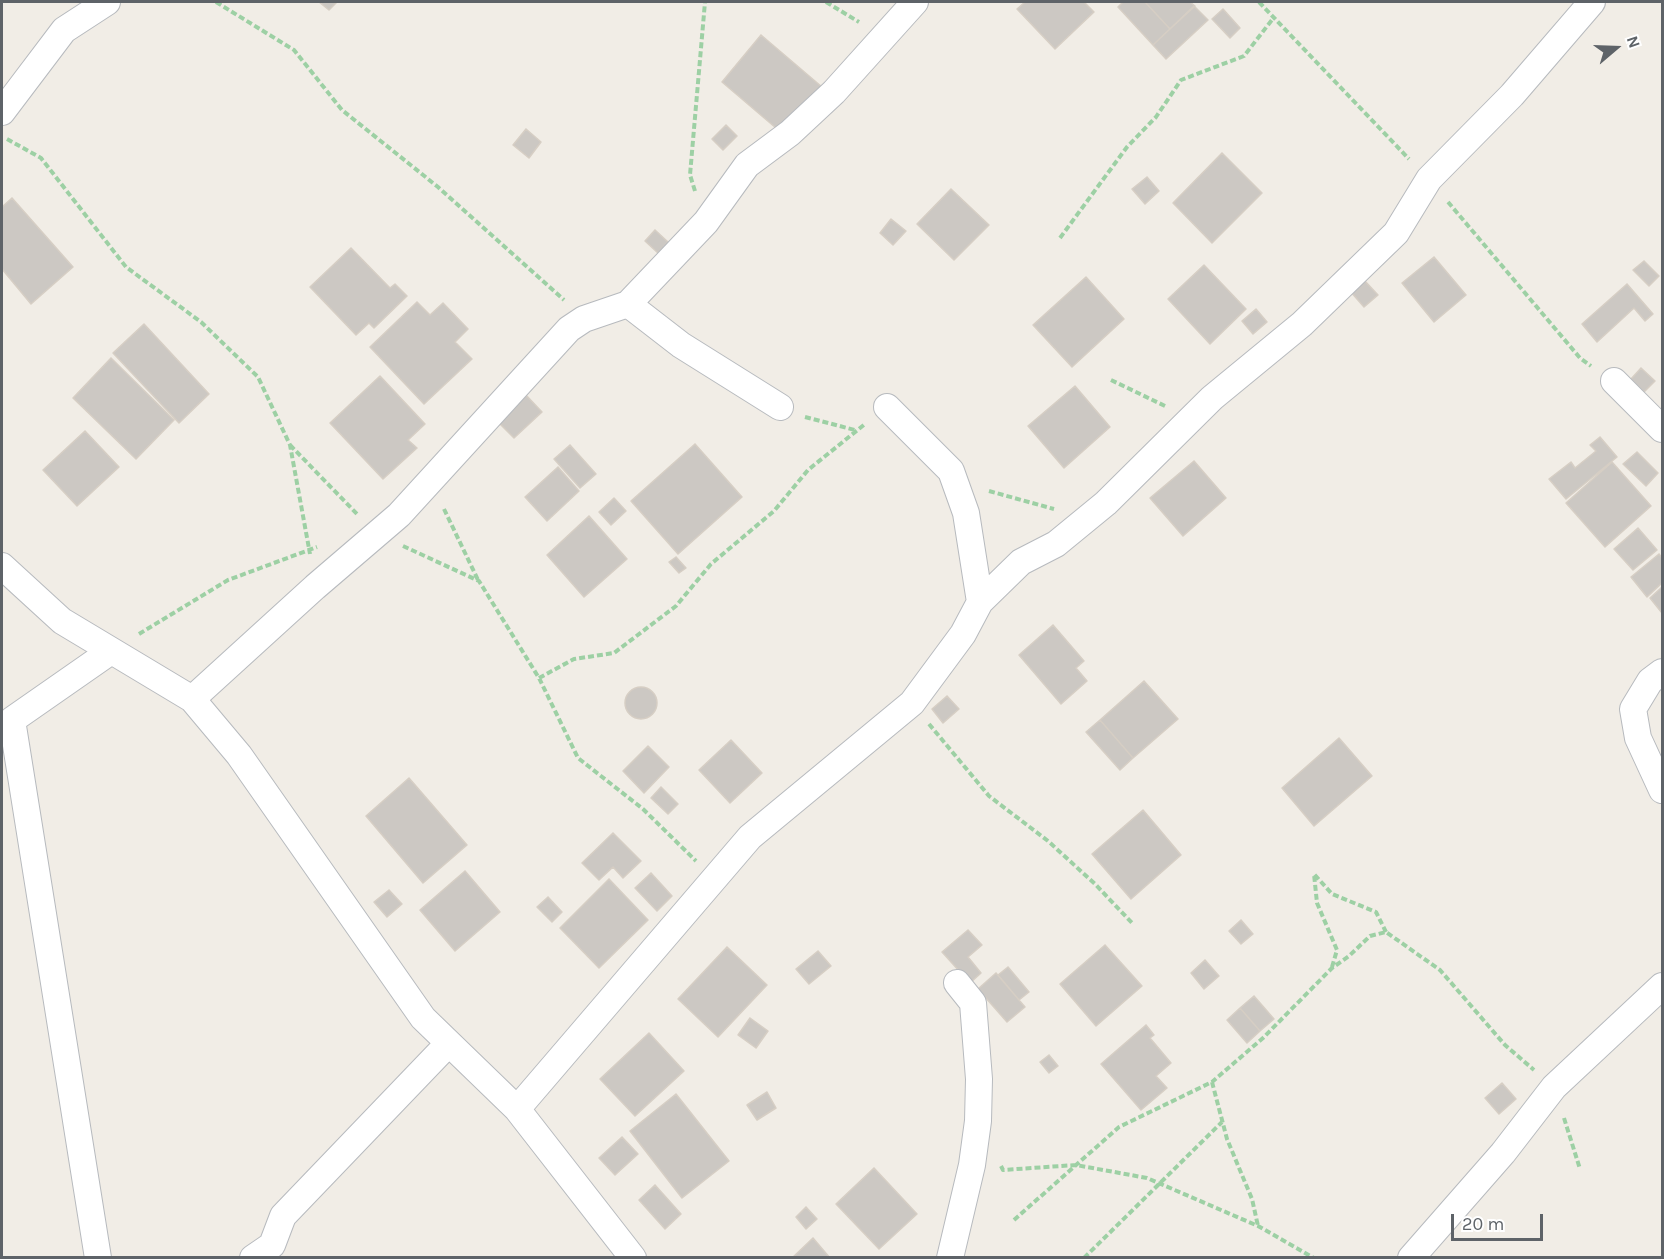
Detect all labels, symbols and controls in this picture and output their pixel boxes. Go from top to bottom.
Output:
north arrow [1586,18,1646,78]
text: N [1623,33,1644,50]
scale bar [1454,1202,1546,1240]
text: 20 m [1462,1213,1504,1235]

